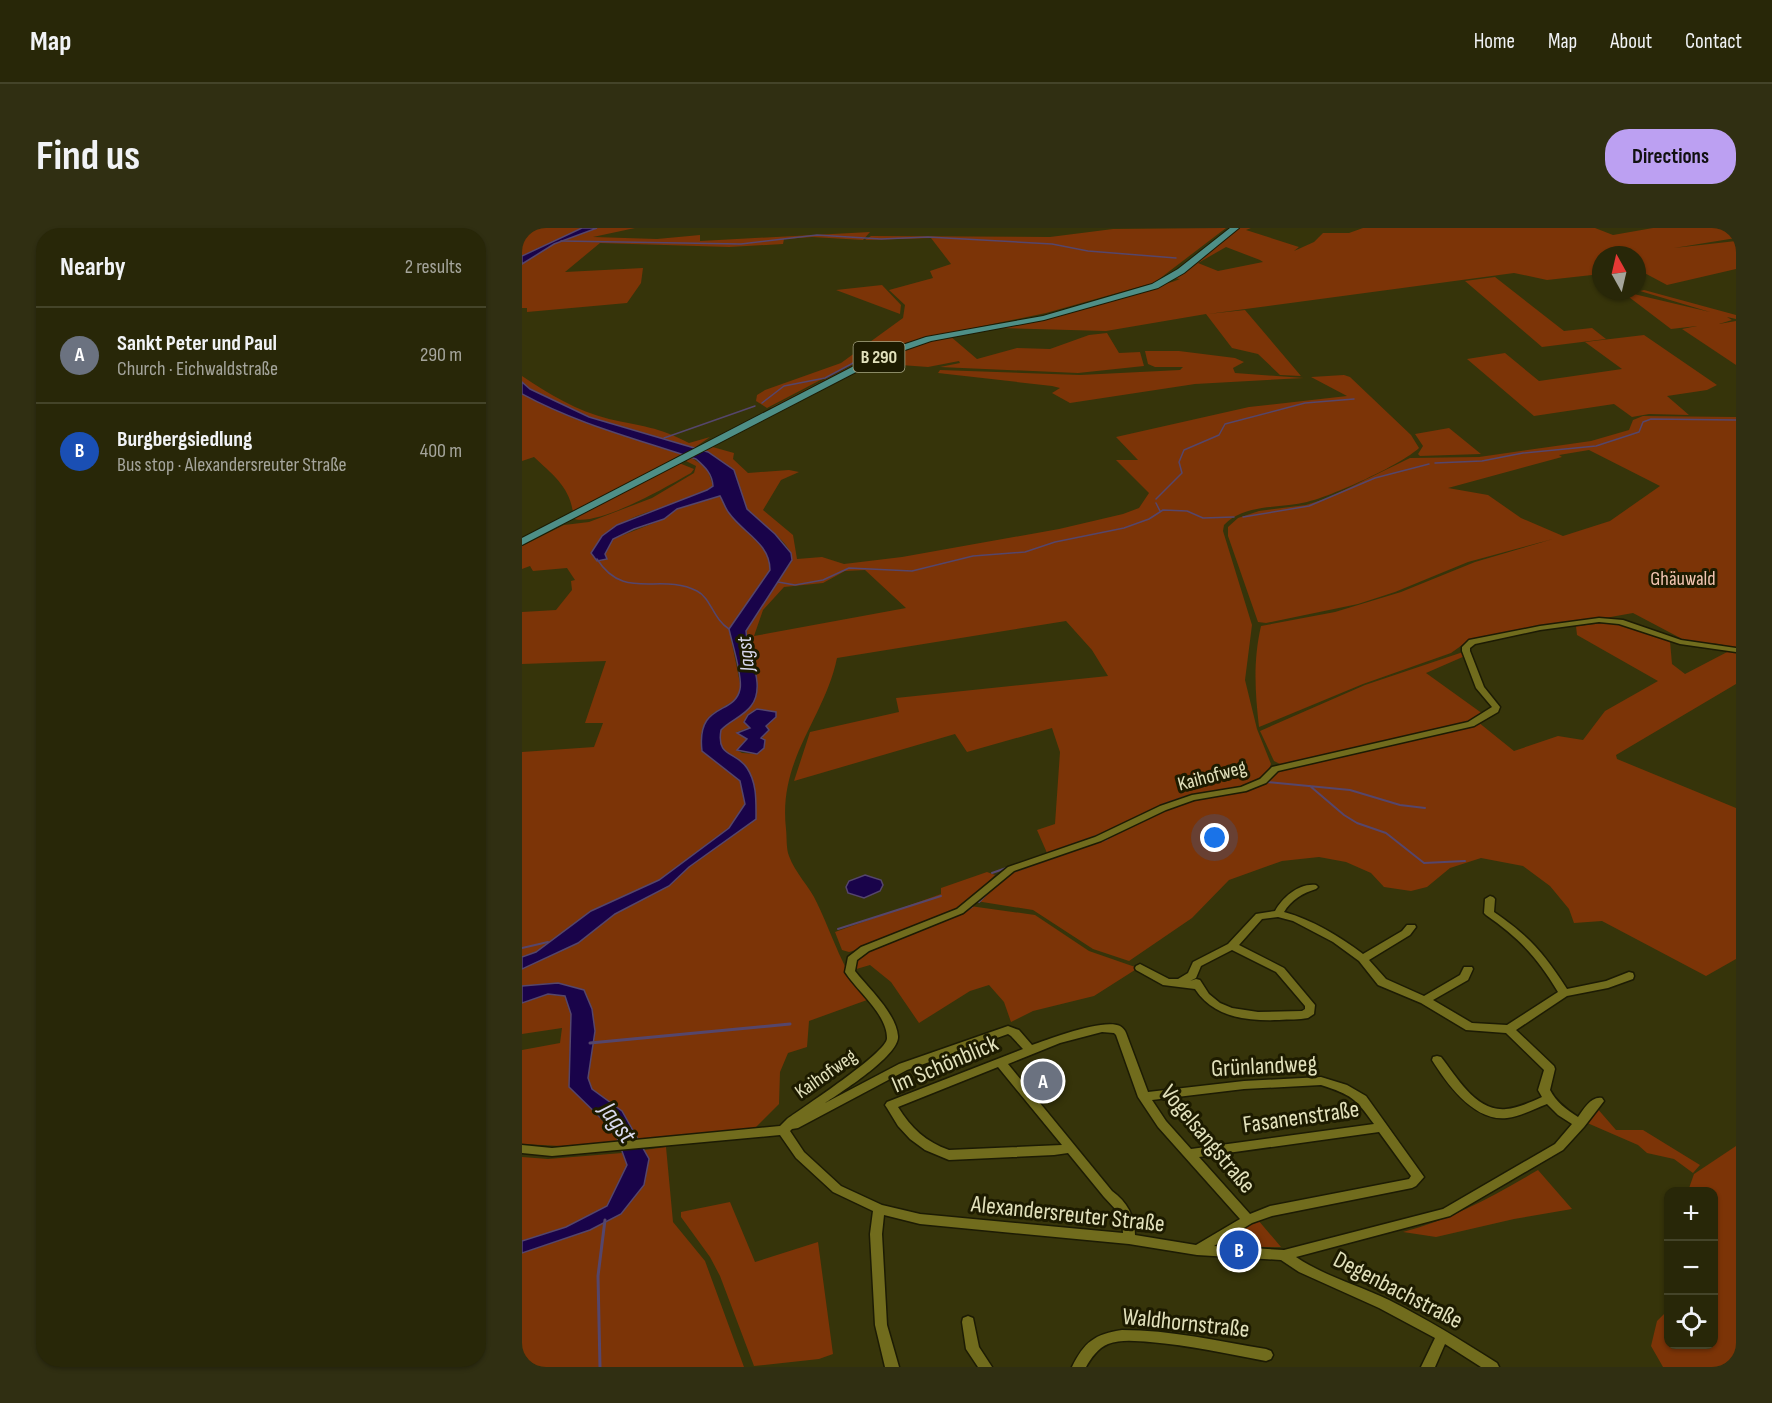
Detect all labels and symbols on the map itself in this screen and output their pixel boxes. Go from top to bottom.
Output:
north arrow [1592,246,1646,300]
road number: B 290 [854,342,904,372]
park label: Ghäuwald [1650,567,1716,591]
water label: Jagst [732,635,760,675]
street label: Kaihofweg [1175,755,1249,797]
your location [1200,823,1229,852]
street label: Im Schönblick [888,1029,1002,1099]
street label: Kaihofweg [790,1044,862,1104]
street label: Grünlandweg [1210,1049,1318,1083]
pin: A [1024,1058,1062,1104]
street label: Vogelsangstraße [1154,1079,1262,1199]
street label: Fasanenstraße [1241,1094,1361,1140]
water label: Jagst [591,1095,643,1151]
street label: Alexandersreuter Straße [969,1189,1166,1239]
pin: B [1220,1228,1258,1272]
street label: Degenbachstraße [1328,1245,1468,1335]
street label: Waldhornstraße [1121,1302,1251,1344]

